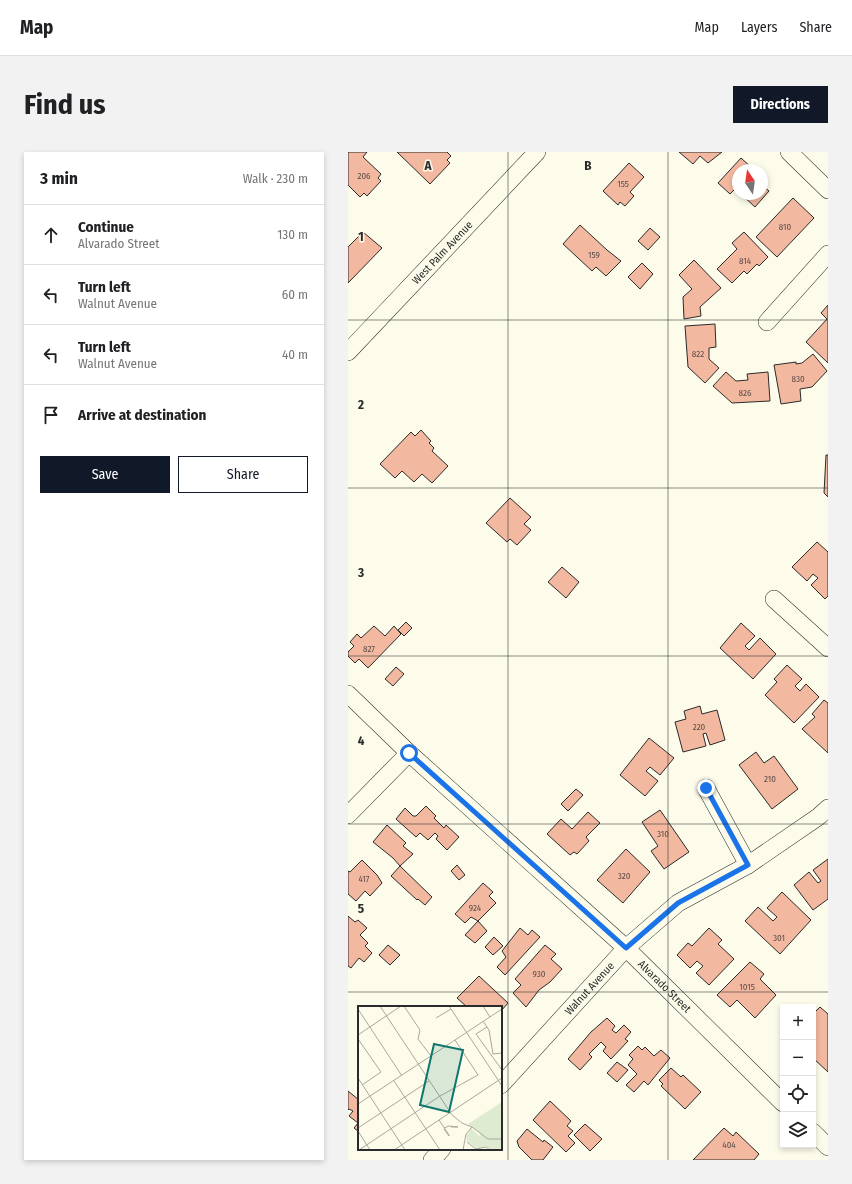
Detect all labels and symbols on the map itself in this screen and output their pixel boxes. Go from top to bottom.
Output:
text: A [423,158,432,173]
text: B [584,158,592,173]
north arrow [732,164,768,200]
house number: 206 [357,171,371,181]
house number: 155 [617,179,629,189]
street label: West Palm Avenue [409,218,475,287]
house number: 810 [779,222,792,232]
text: 1 [358,229,364,244]
house number: 159 [588,250,600,260]
house number: 814 [739,256,752,266]
house number: 822 [692,349,704,359]
house number: 830 [791,374,805,384]
house number: 826 [739,388,752,398]
text: 2 [357,397,364,412]
text: 3 [357,565,364,580]
house number: 827 [363,644,375,654]
house number: 220 [693,722,706,732]
text: 4 [358,733,365,748]
route start [400,744,418,762]
house number: 210 [764,774,776,784]
route end [697,779,715,797]
house number: 310 [657,829,669,839]
house number: 320 [618,871,631,881]
house number: 417 [358,874,370,884]
text: 5 [358,901,364,916]
house number: 924 [469,903,482,913]
house number: 301 [773,933,785,943]
street label: Alvarado Street [636,957,694,1015]
street label: Walnut Avenue [562,959,617,1017]
house number: 930 [533,969,546,979]
house number: 1015 [739,982,755,992]
inset map [358,1006,502,1150]
house number: 404 [722,1140,736,1150]

